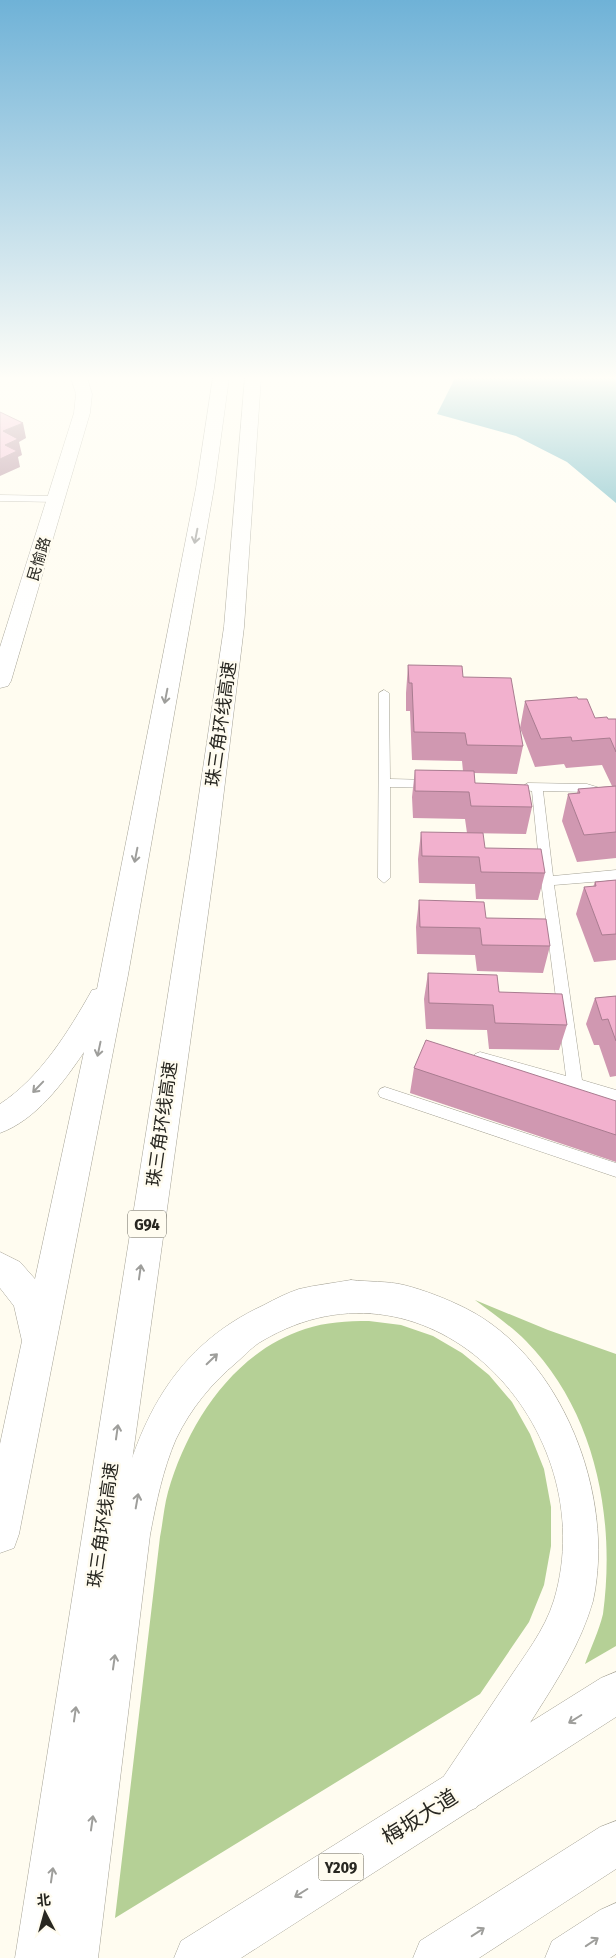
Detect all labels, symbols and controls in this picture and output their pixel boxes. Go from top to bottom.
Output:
one-way arrow [190,527,200,543]
street label: 民愉路 [24,535,54,583]
street label: 珠三角环线高速 [201,660,241,788]
one-way arrow [161,687,170,703]
one-way arrow [131,847,141,863]
one-way arrow [94,1041,103,1057]
street label: 珠三角环线高速 [142,1060,182,1188]
one-way arrow [32,1081,44,1093]
road number: G94 [128,1210,166,1238]
one-way arrow [136,1264,146,1280]
one-way arrow [205,1353,218,1365]
one-way arrow [112,1425,122,1441]
street label: 珠三角环线高速 [83,1461,123,1589]
one-way arrow [133,1494,143,1510]
one-way arrow [109,1654,119,1670]
one-way arrow [70,1707,80,1723]
one-way arrow [568,1714,582,1724]
street label: 梅坂大道 [377,1784,463,1850]
one-way arrow [88,1815,98,1831]
road number: Y209 [318,1854,364,1880]
one-way arrow [47,1867,57,1883]
north arrow [20,1888,70,1938]
one-way arrow [294,1888,308,1898]
text: 北 [36,1891,52,1910]
one-way arrow [471,1926,485,1937]
one-way arrow [585,1937,599,1947]

